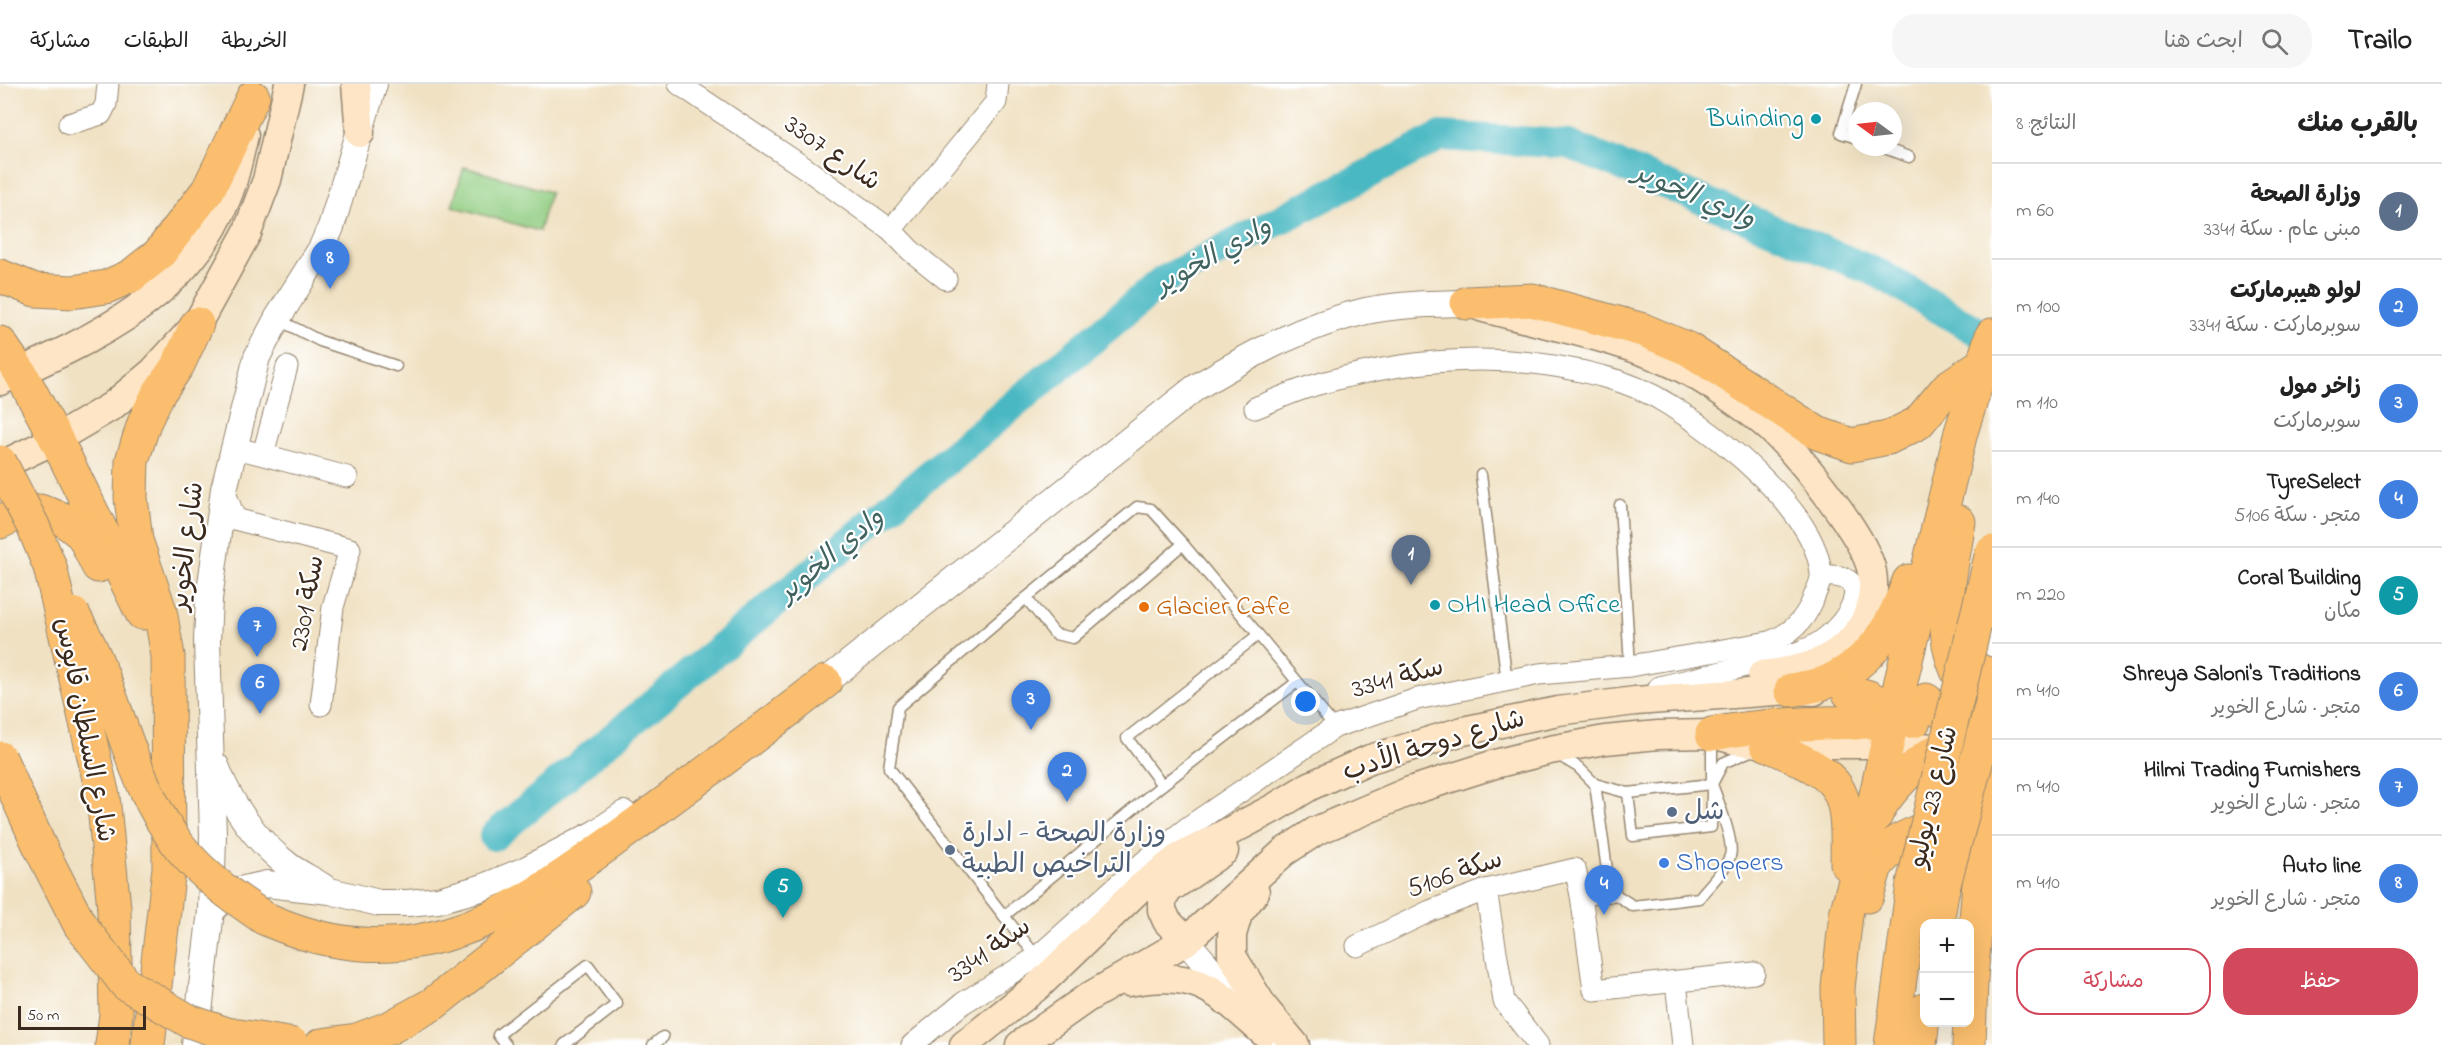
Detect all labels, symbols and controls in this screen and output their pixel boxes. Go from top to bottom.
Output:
search box [1892,14,2312,68]
text: Trailo [2348,21,2412,62]
icon: search [2258,25,2291,58]
text: ابحث هنا [2164,26,2243,58]
text: مشاركة [30,27,91,57]
text: الطبقات [124,27,189,57]
text: الخريطة [222,27,287,57]
place label: Buinding [1706,100,1804,139]
north arrow [1848,102,1902,156]
street label: 3307 شارع [776,106,888,202]
text: بالقرب منك [2297,106,2418,144]
text: النتائج: 8 [2016,110,2076,139]
marker: Buinding [1809,112,1823,126]
water label: وادي الخوير [1623,152,1761,241]
text: وزارة الصحة [2251,180,2361,212]
text: 60 m [2016,197,2054,226]
text: 1 [2395,197,2402,226]
water label: وادي الخوير [1145,208,1280,308]
text: مبنى عام · سكة 3341 [2204,216,2361,245]
pin: 8 [310,240,350,289]
text: لولو هيبرماركت [2230,276,2361,308]
text: 100 m [2016,293,2060,322]
text: 2 [2394,293,2403,322]
text: سوبرماركت · سكة 3341 [2189,312,2361,341]
text: زاخر مول [2280,372,2361,404]
text: 110 m [2016,389,2058,418]
text: 3 [2394,389,2403,418]
text: سوبرماركت [2273,408,2361,437]
text: TyreSelect [2267,467,2361,499]
street label: شارع الخوير [161,479,215,614]
text: 140 m [2016,485,2060,514]
text: 4 [2394,485,2403,514]
water label: وادي الخوير [767,499,894,615]
text: متجر · سكة 5106 [2234,502,2361,531]
pin: 1 [1392,536,1430,585]
street label: سكة 2301 [280,552,336,654]
text: Coral Building [2238,563,2361,595]
text: 220 m [2016,581,2065,610]
text: 5 [2393,581,2404,610]
place label: OHI Head Office [1447,586,1621,625]
place label: Glacier Cafe [1156,588,1291,627]
marker: OHI Head Office [1428,598,1442,612]
text: مكان [2324,598,2361,627]
marker: Glacier Cafe [1137,600,1151,614]
pin: 7 [238,608,276,657]
street label: شارع السلطان قابوس [43,614,125,846]
street label: سكة 3341 [1348,648,1448,710]
text: Shreya Saloni's Traditions [2123,659,2361,691]
pin: 6 [240,664,280,714]
text: 410 m [2016,677,2060,706]
text: 6 [2394,677,2403,706]
pin: 3 [1012,680,1050,730]
your location [1291,687,1320,716]
text: متجر · شارع الخوير [2212,694,2361,723]
street label: شارع دوحة الأدب [1338,699,1530,792]
street label: شارع 23 يوليو [1899,722,1969,873]
pin: 2 [1048,752,1086,802]
text: Hilmi Trading Furnishers [2144,755,2361,787]
text: 410 m [2016,773,2060,802]
text: 7 [2394,773,2403,802]
text: متجر · شارع الخوير [2212,790,2361,819]
place label: شل [1684,793,1724,832]
marker: شل [1665,805,1679,819]
place label: وزارة الصحة - ادارة التراخيص الطبية [962,815,1166,885]
street label: سكة 5106 [1402,840,1508,910]
marker: وزارة الصحة - ادارة التراخيص الطبية [943,843,957,857]
place label: Shoppers [1676,844,1784,883]
text: Auto line [2282,851,2361,883]
marker: Shoppers [1657,856,1671,870]
pin: 4 [1584,866,1624,915]
pin: 5 [764,868,802,918]
text: 410 m [2016,869,2060,898]
text: 8 [2395,869,2402,898]
text: متجر · شارع الخوير [2212,886,2361,915]
street label: سكة 3341 [940,908,1040,994]
map controls [1920,919,1974,1027]
button: + [1920,919,1974,973]
button: مشاركة [2016,948,2211,1015]
button: حفظ [2223,948,2418,1015]
button: − [1920,973,1974,1027]
scale bar [18,1003,146,1030]
text: 50 m [27,1004,59,1028]

